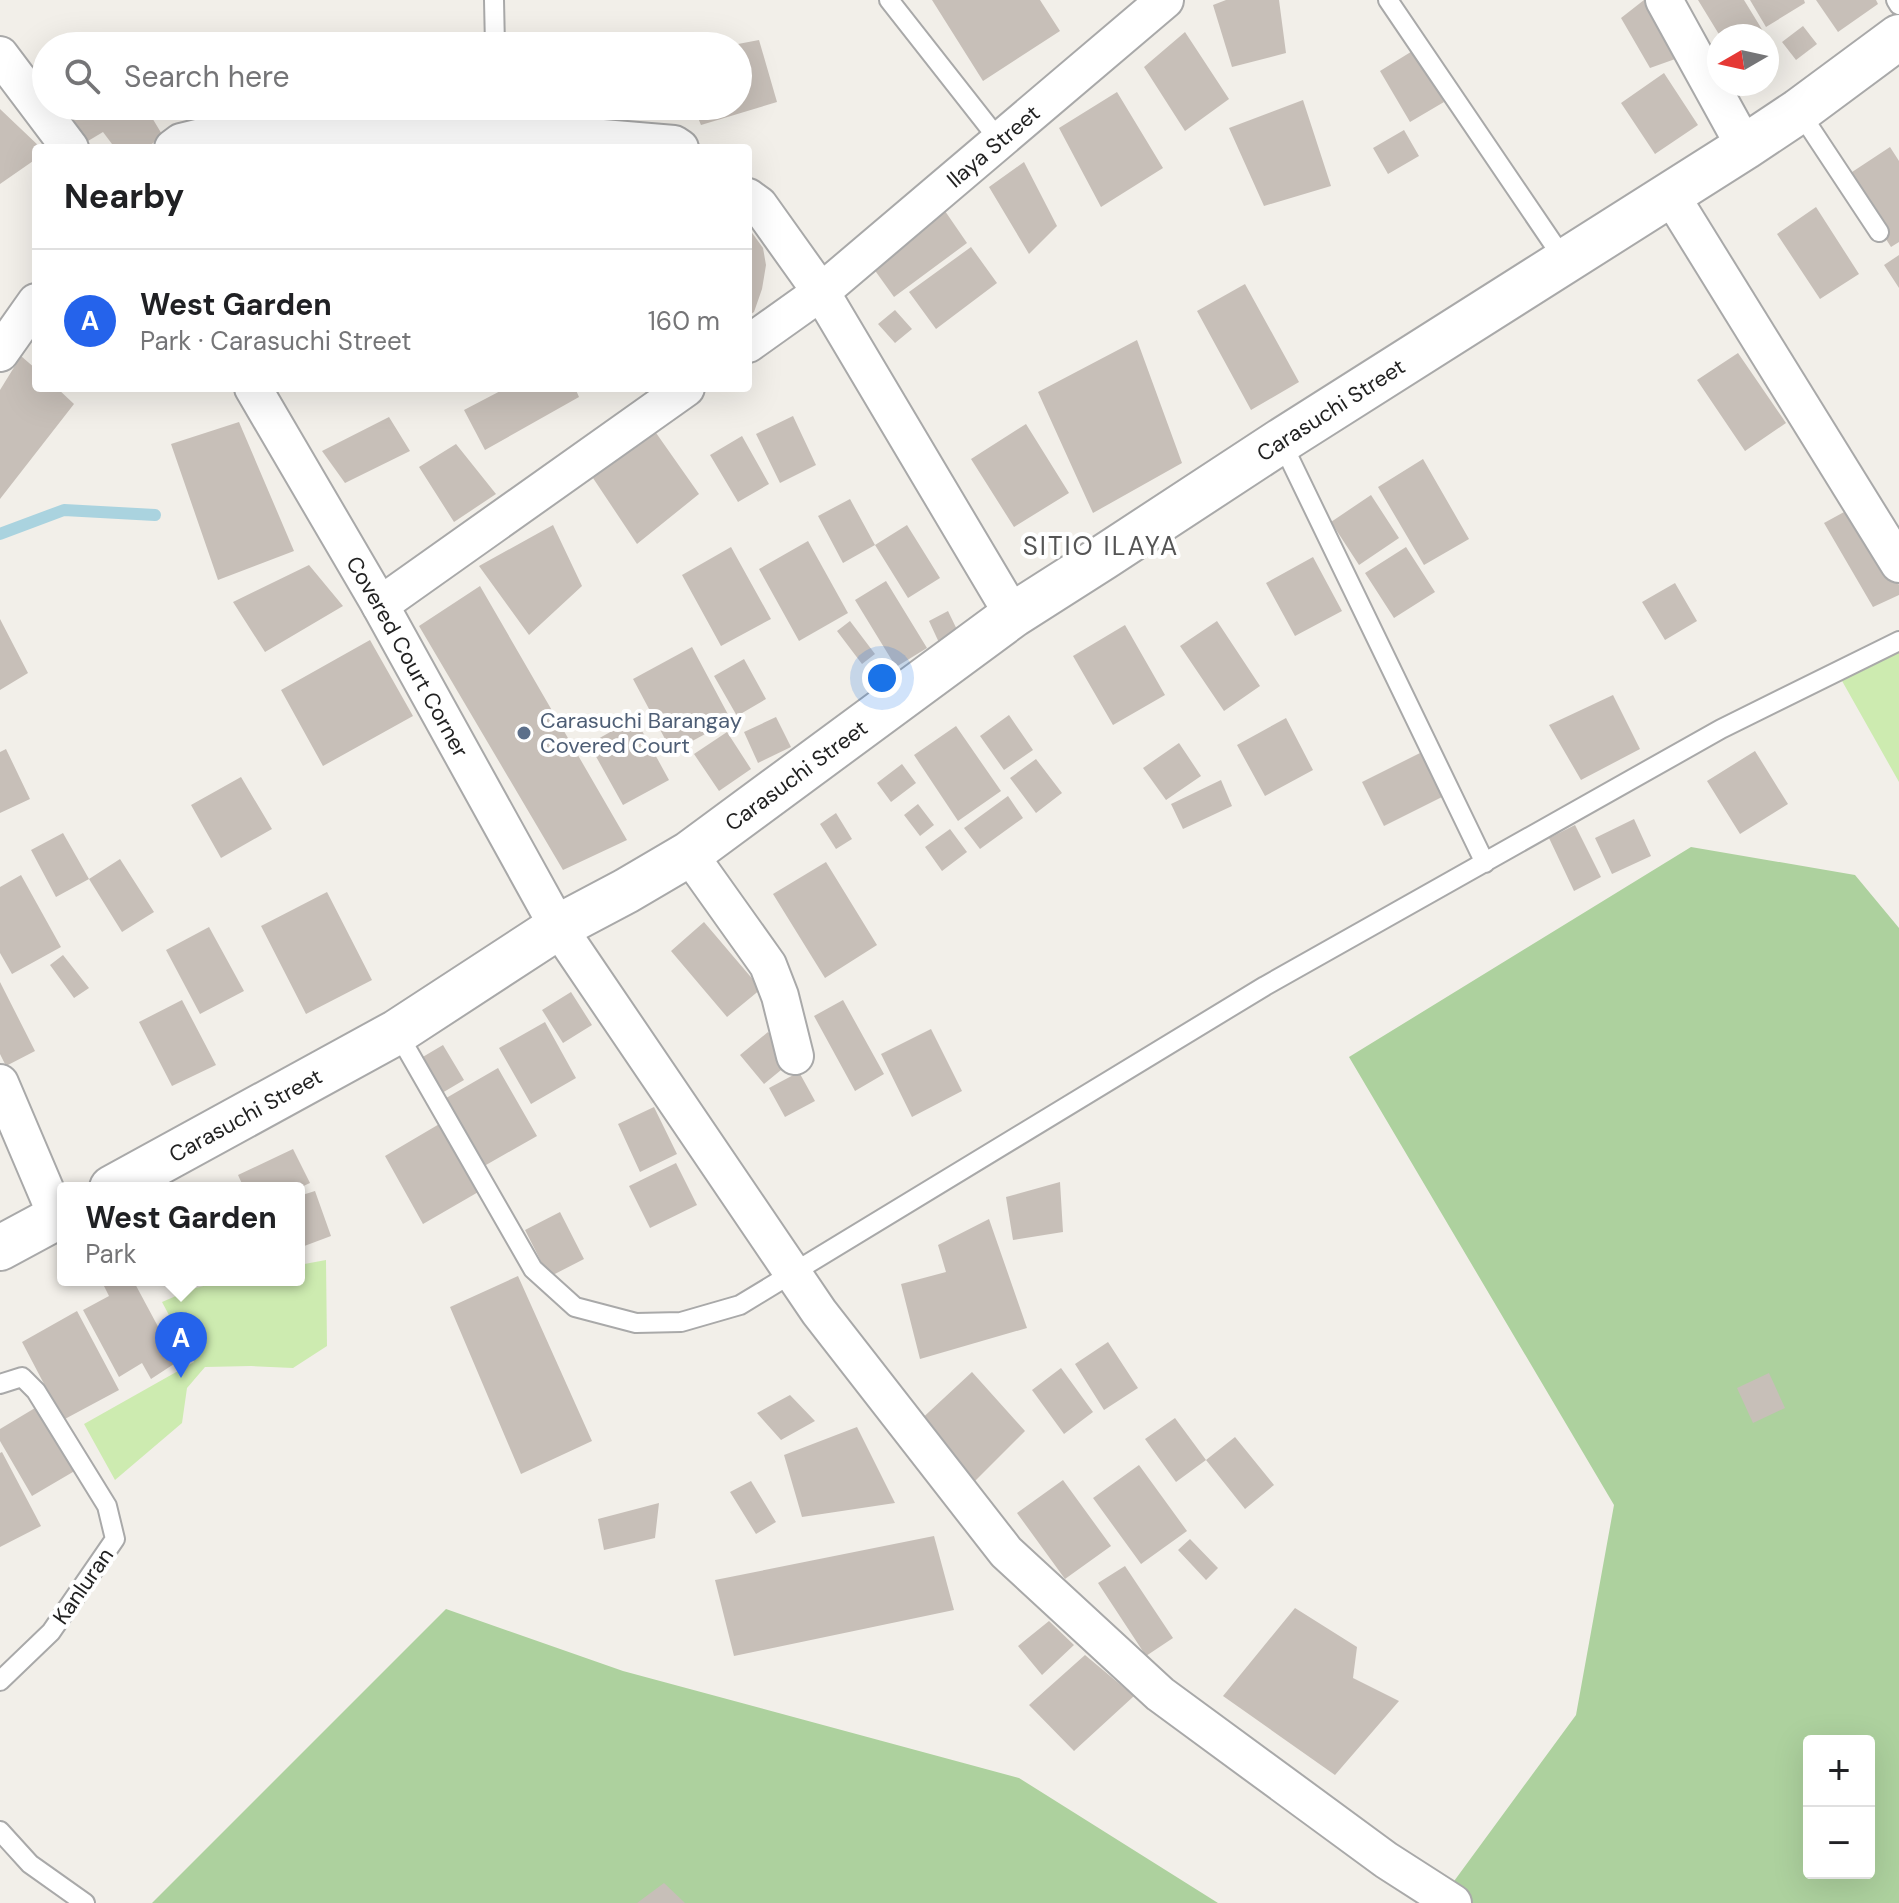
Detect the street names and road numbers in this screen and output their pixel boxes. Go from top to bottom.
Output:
street label: Ilaya Street [940,98,1046,194]
street label: Carasuchi Street [1251,352,1410,468]
street label: Covered Court Corner [340,551,476,762]
street label: Carasuchi Street [719,713,873,837]
street label: Carasuchi Street [164,1061,327,1169]
street label: Kanluran [46,1542,120,1630]

